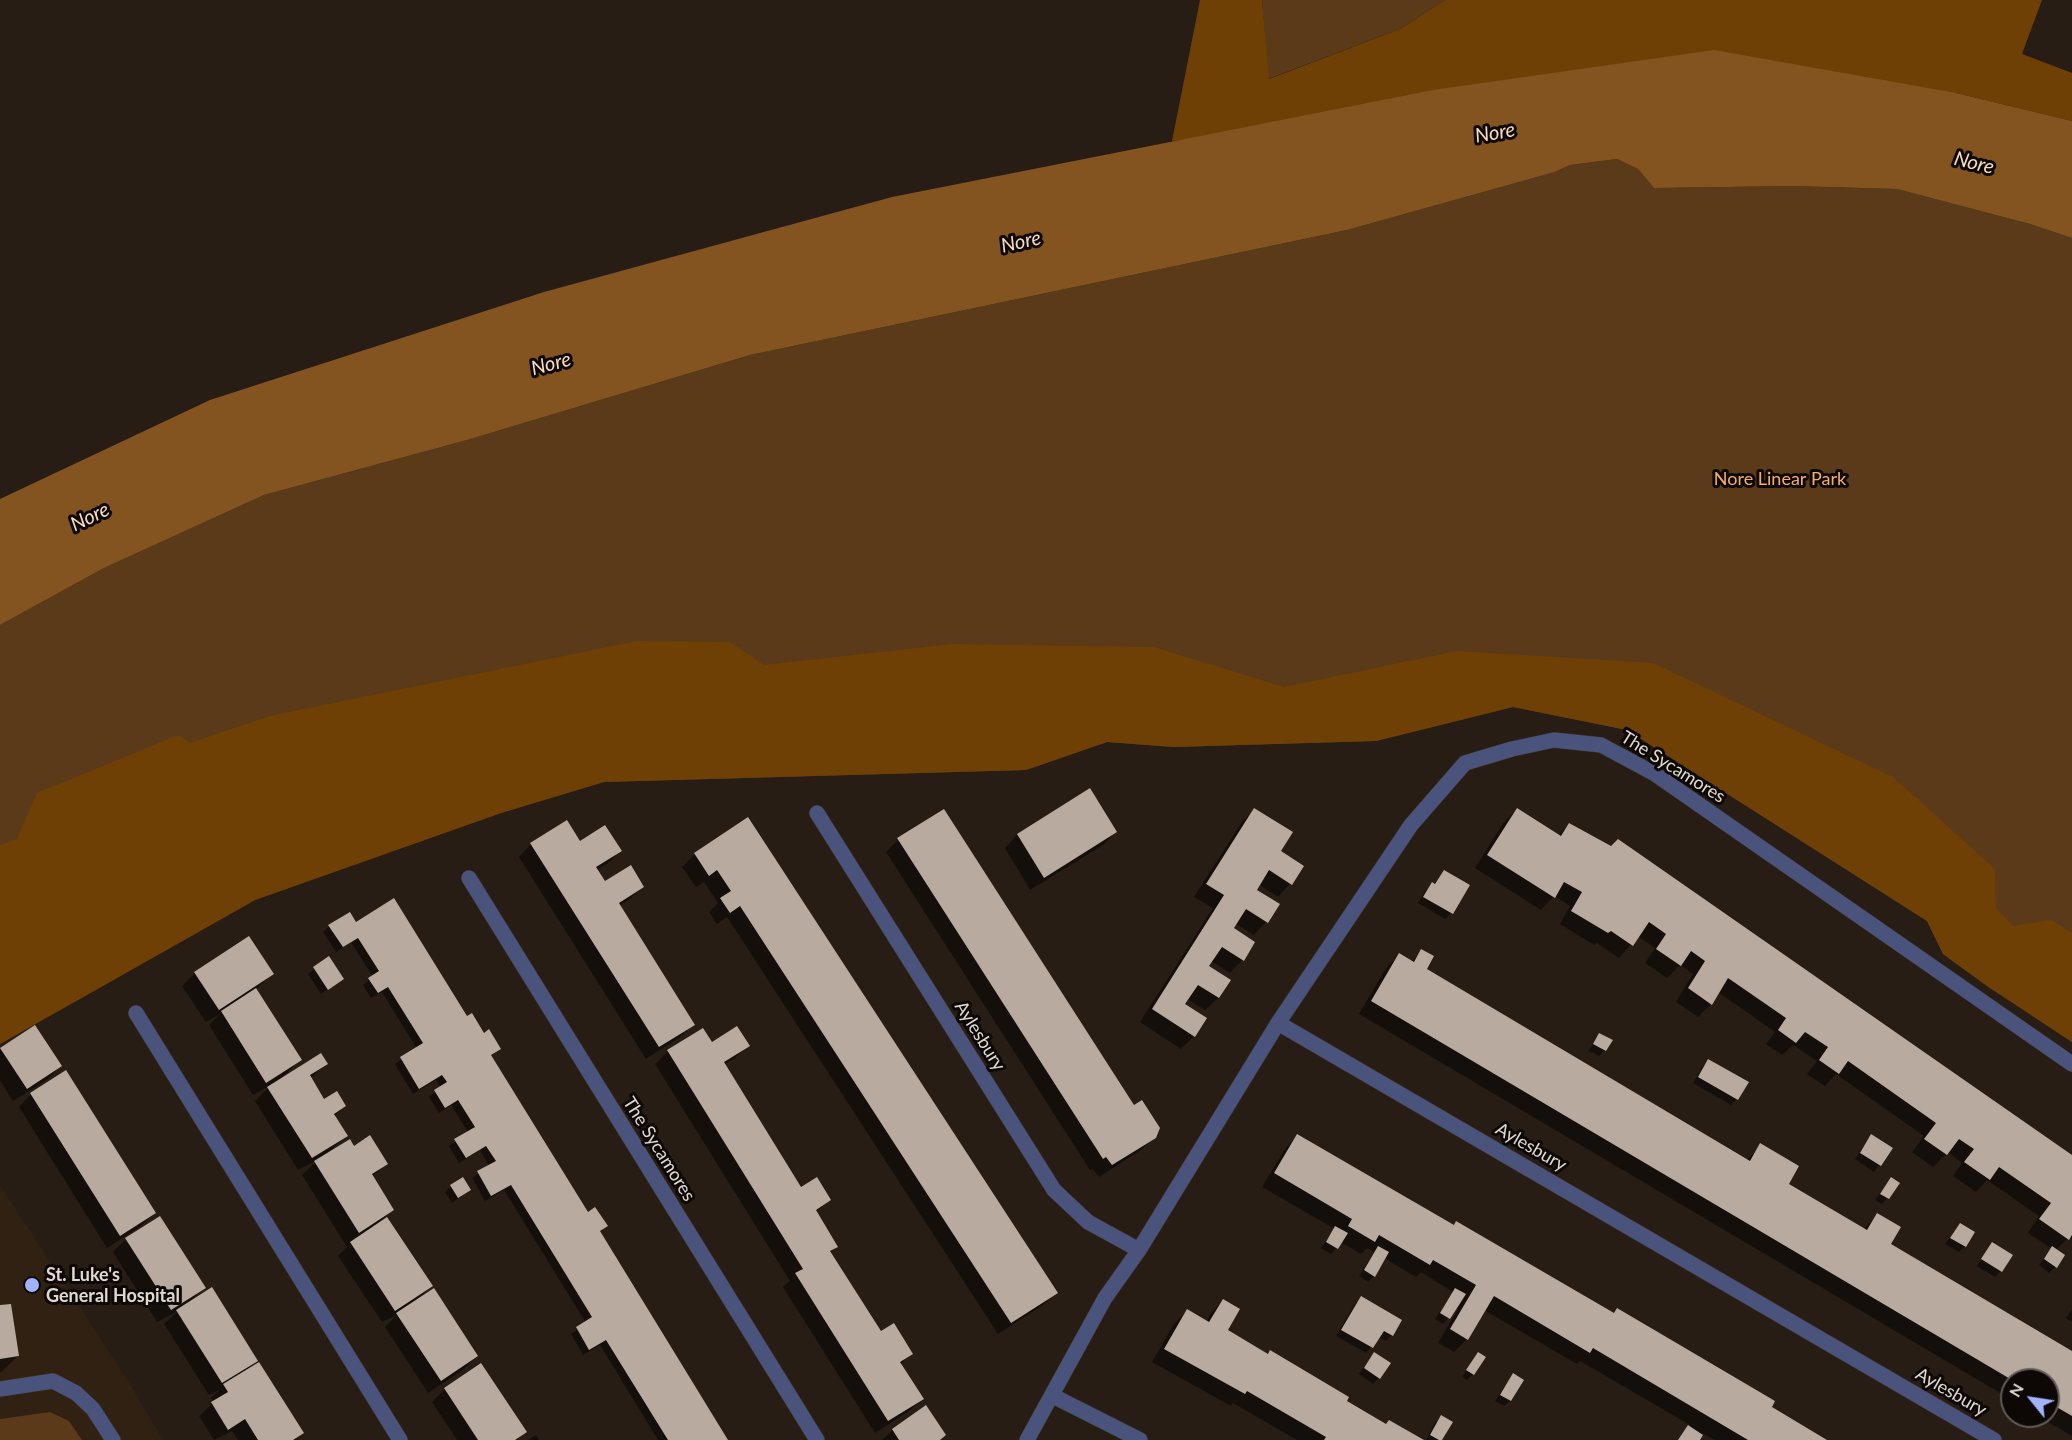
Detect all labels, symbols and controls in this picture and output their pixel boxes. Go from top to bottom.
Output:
water label: Nore [1473,118,1517,148]
water label: Nore [1952,146,1996,180]
water label: Nore [999,226,1043,258]
water label: Nore [528,347,574,381]
park label: Nore Linear Park [1714,468,1846,490]
water label: Nore [67,497,113,537]
street label: The Sycamores [1617,726,1729,808]
street label: Aylesbury [950,997,1010,1075]
street label: The Sycamores [618,1093,700,1205]
street label: Aylesbury [1492,1118,1570,1176]
place label: St. Luke's General Hospital [46,1264,180,1306]
marker: St. Luke's General Hospital [23,1276,41,1294]
street label: Aylesbury [1912,1363,1990,1421]
north arrow [2000,1368,2060,1428]
text: N [2004,1380,2027,1400]

